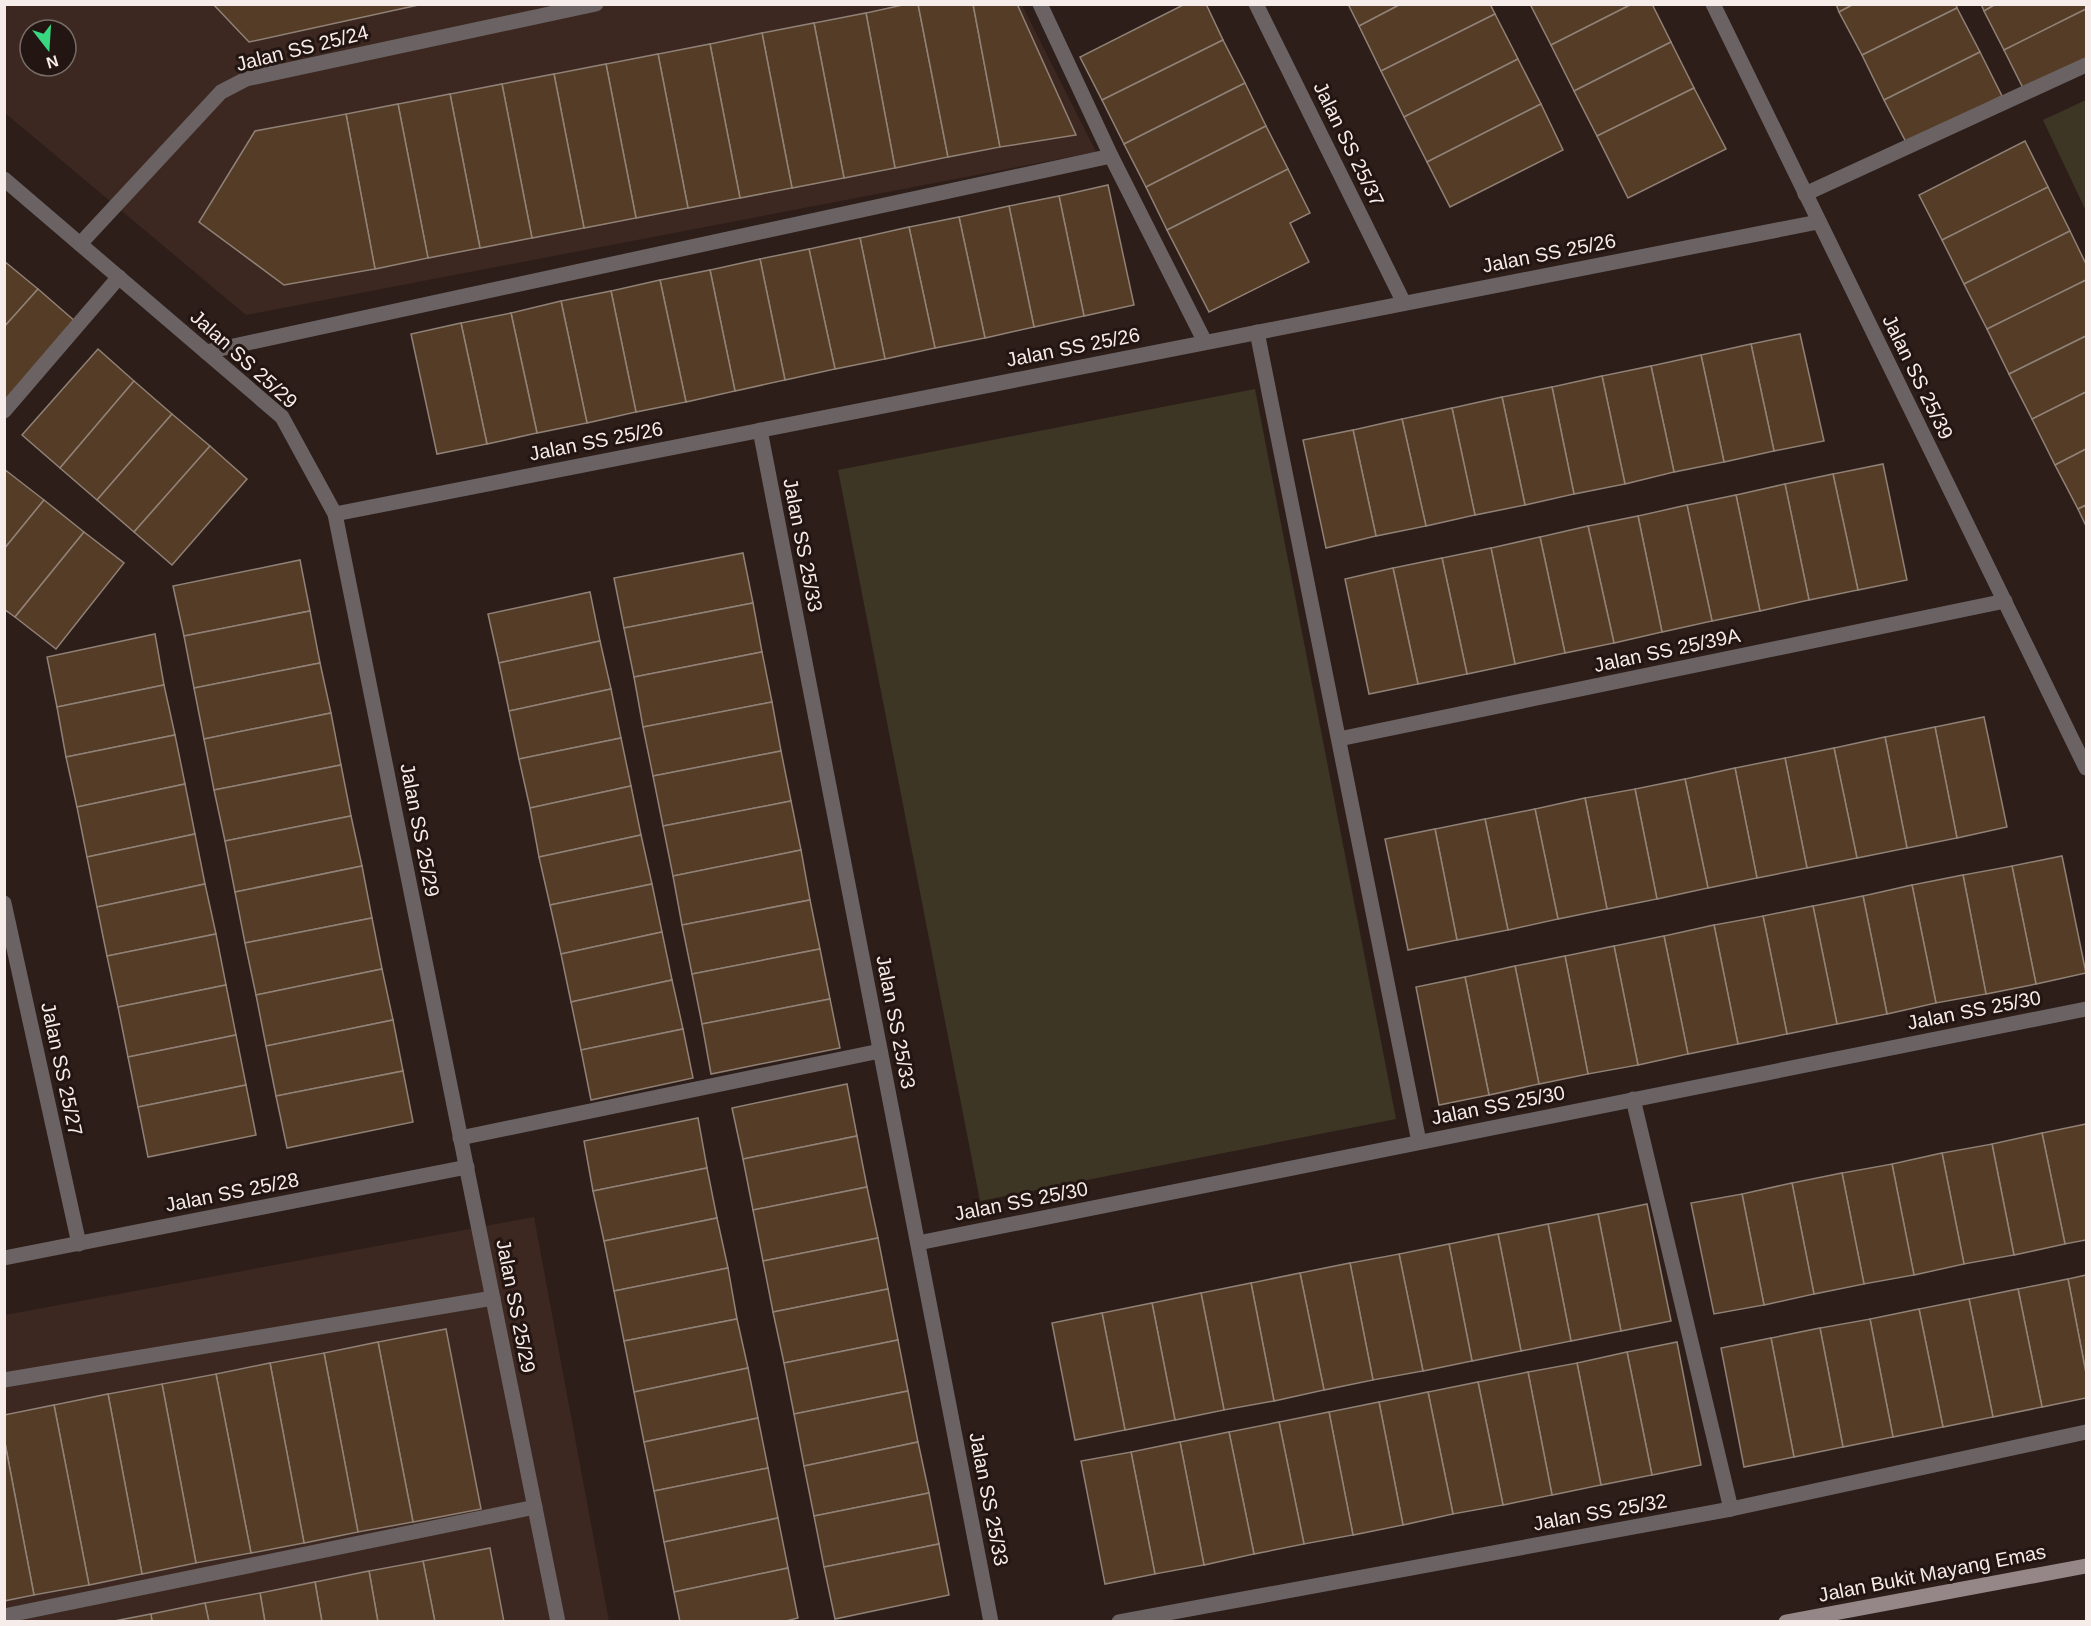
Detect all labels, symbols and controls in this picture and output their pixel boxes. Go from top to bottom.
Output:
north arrow [18,18,78,78]
street label: Jalan SS 25/24 [234,21,370,75]
text: N [44,52,60,72]
street label: Jalan SS 25/37 [1309,78,1389,210]
street label: Jalan SS 25/26 [1480,229,1618,277]
street label: Jalan SS 25/29 [186,305,302,413]
street label: Jalan SS 25/39 [1878,311,1958,443]
street label: Jalan SS 25/26 [1004,323,1142,371]
street label: Jalan SS 25/26 [527,417,665,465]
street label: Jalan SS 25/33 [779,476,827,614]
street label: Jalan SS 25/39A [1592,624,1743,676]
street label: Jalan SS 25/29 [396,761,444,899]
street label: Jalan SS 25/33 [872,953,920,1091]
street label: Jalan SS 25/30 [1905,986,2043,1034]
street label: Jalan SS 25/27 [37,1000,87,1138]
street label: Jalan SS 25/30 [1429,1081,1567,1129]
street label: Jalan SS 25/28 [163,1168,301,1216]
street label: Jalan SS 25/30 [952,1177,1090,1225]
street label: Jalan SS 25/29 [492,1237,540,1375]
street label: Jalan SS 25/33 [965,1430,1013,1568]
street label: Jalan SS 25/32 [1531,1489,1669,1535]
street label: Jalan Bukit Mayang Emas [1816,1540,2048,1606]

